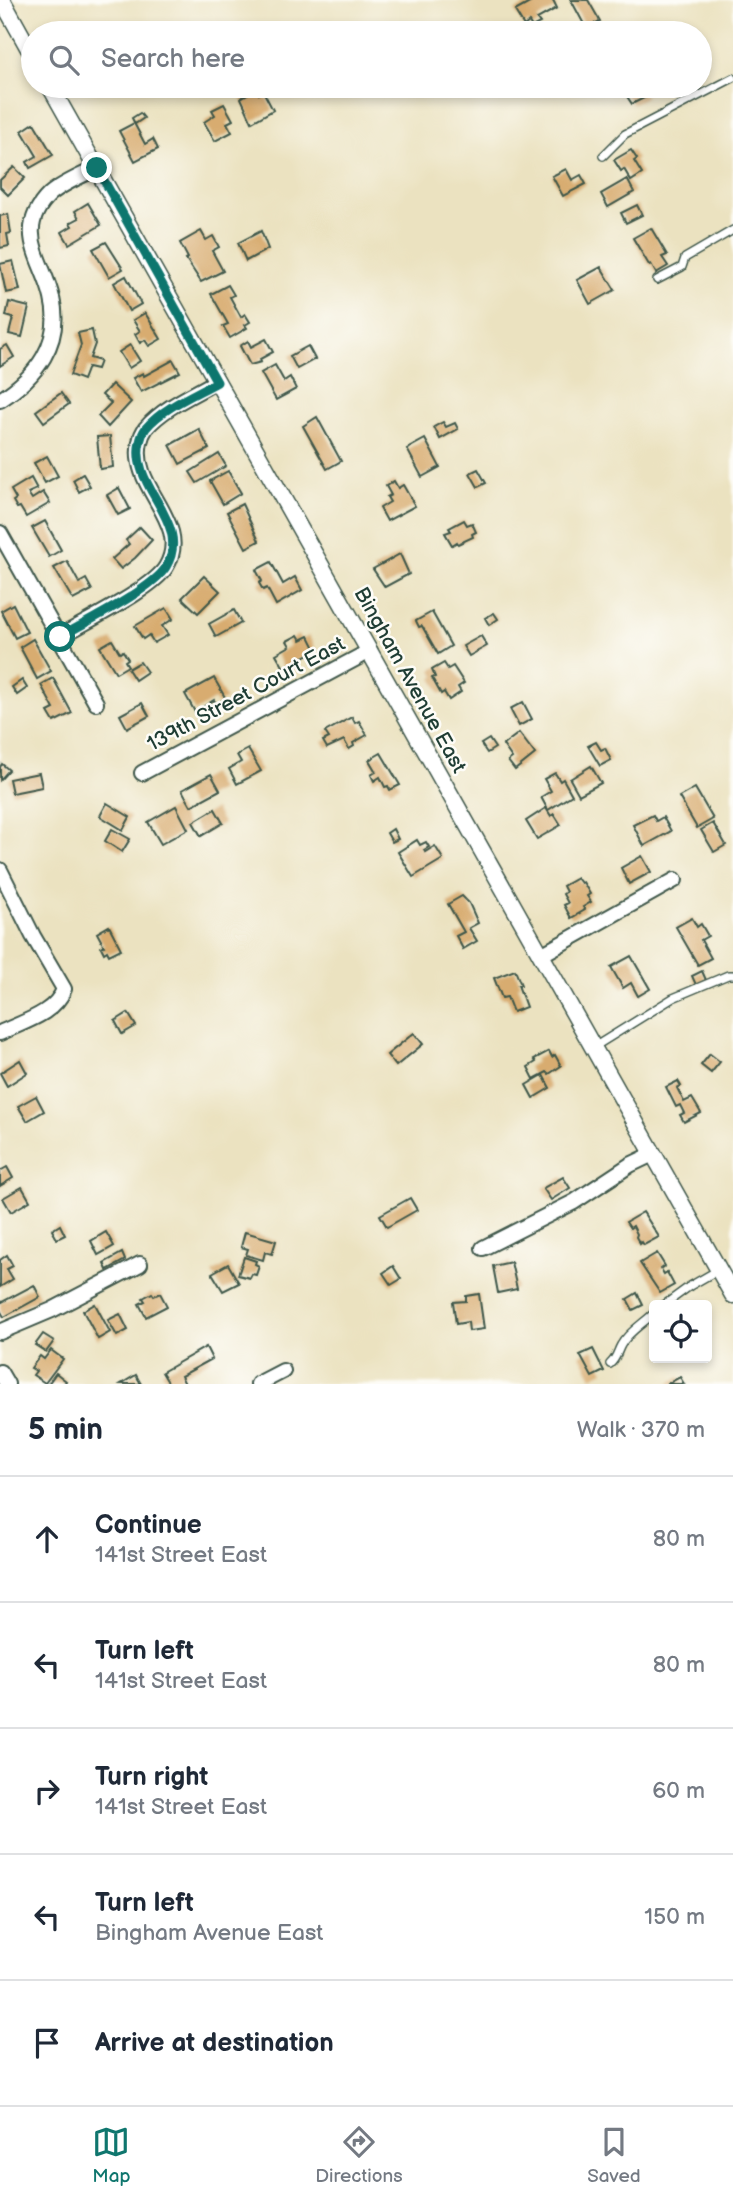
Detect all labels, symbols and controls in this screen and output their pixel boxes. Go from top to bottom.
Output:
search box [21,21,712,98]
icon: search [45,41,83,79]
text: Search here [101,44,245,75]
route end [81,152,112,183]
street label: Bingham Avenue East [349,583,472,778]
route start [44,621,75,652]
street label: 139th Street Court East [143,631,350,757]
map controls [649,1300,712,1363]
button: locate [649,1300,712,1363]
text: 5 min [28,1412,103,1448]
text: Walk · 370 m [577,1416,705,1444]
text: Continue [95,1510,202,1541]
icon: ahead [28,1520,66,1558]
text: 80 m [653,1525,705,1553]
text: 141st Street East [95,1541,267,1569]
text: Turn left [95,1636,194,1667]
icon: left [28,1646,66,1684]
text: 80 m [653,1651,705,1679]
text: 141st Street East [95,1667,267,1695]
text: Turn right [95,1762,208,1793]
icon: right [28,1772,66,1810]
text: 60 m [652,1777,705,1805]
text: 141st Street East [95,1793,267,1821]
text: Turn left [95,1888,194,1919]
icon: left [28,1898,66,1936]
text: 150 m [644,1903,705,1931]
text: Bingham Avenue East [95,1919,323,1947]
icon: arrive [28,2024,66,2062]
text: Arrive at destination [95,2028,334,2059]
tab: Map [92,2123,131,2188]
tab: Directions [315,2123,403,2188]
tab: Saved [587,2123,641,2188]

